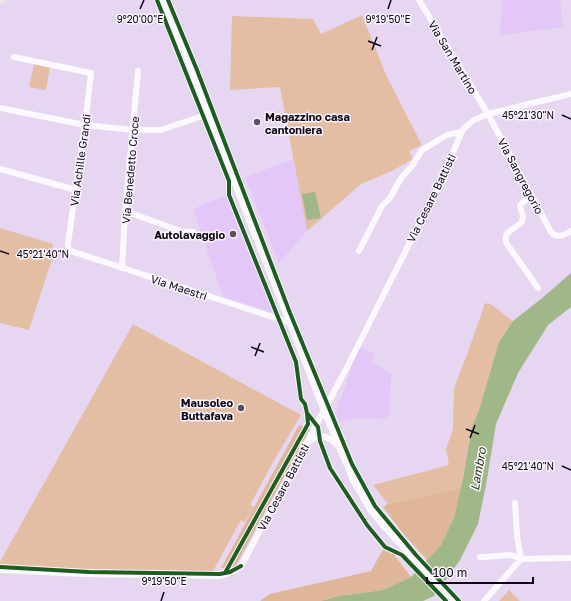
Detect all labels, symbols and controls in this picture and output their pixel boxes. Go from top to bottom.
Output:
text: 9°20'00"E [117,13,163,25]
text: 9°19'50"E [365,13,411,25]
street label: Via San Martino [426,18,480,96]
text: 45°21'30"N [502,109,554,121]
place label: Magazzino casa cantoniera [265,110,350,136]
street label: Via Achille Grandi [67,113,93,207]
street label: Via Benedetto Croce [119,116,141,224]
marker: Magazzino casa cantoniera [252,117,262,127]
street label: Via Sangregorio [496,136,547,216]
street label: Via Cesare Battisti [404,152,458,244]
place label: Autolavaggio [154,228,225,241]
marker: Autolavaggio [228,229,238,239]
text: 45°21'40"N [17,248,69,260]
street label: Via Maestri [149,272,209,302]
place label: Mausoleo Buttafava [181,396,233,422]
marker: Mausoleo Buttafava [236,403,246,413]
street label: Via Cesare Battisti [255,441,311,533]
water label: Lambro [467,445,489,492]
text: 45°21'40"N [502,460,554,472]
scale bar [427,559,533,585]
text: 100 m [433,565,467,580]
text: 9°19'50"E [141,575,187,587]

